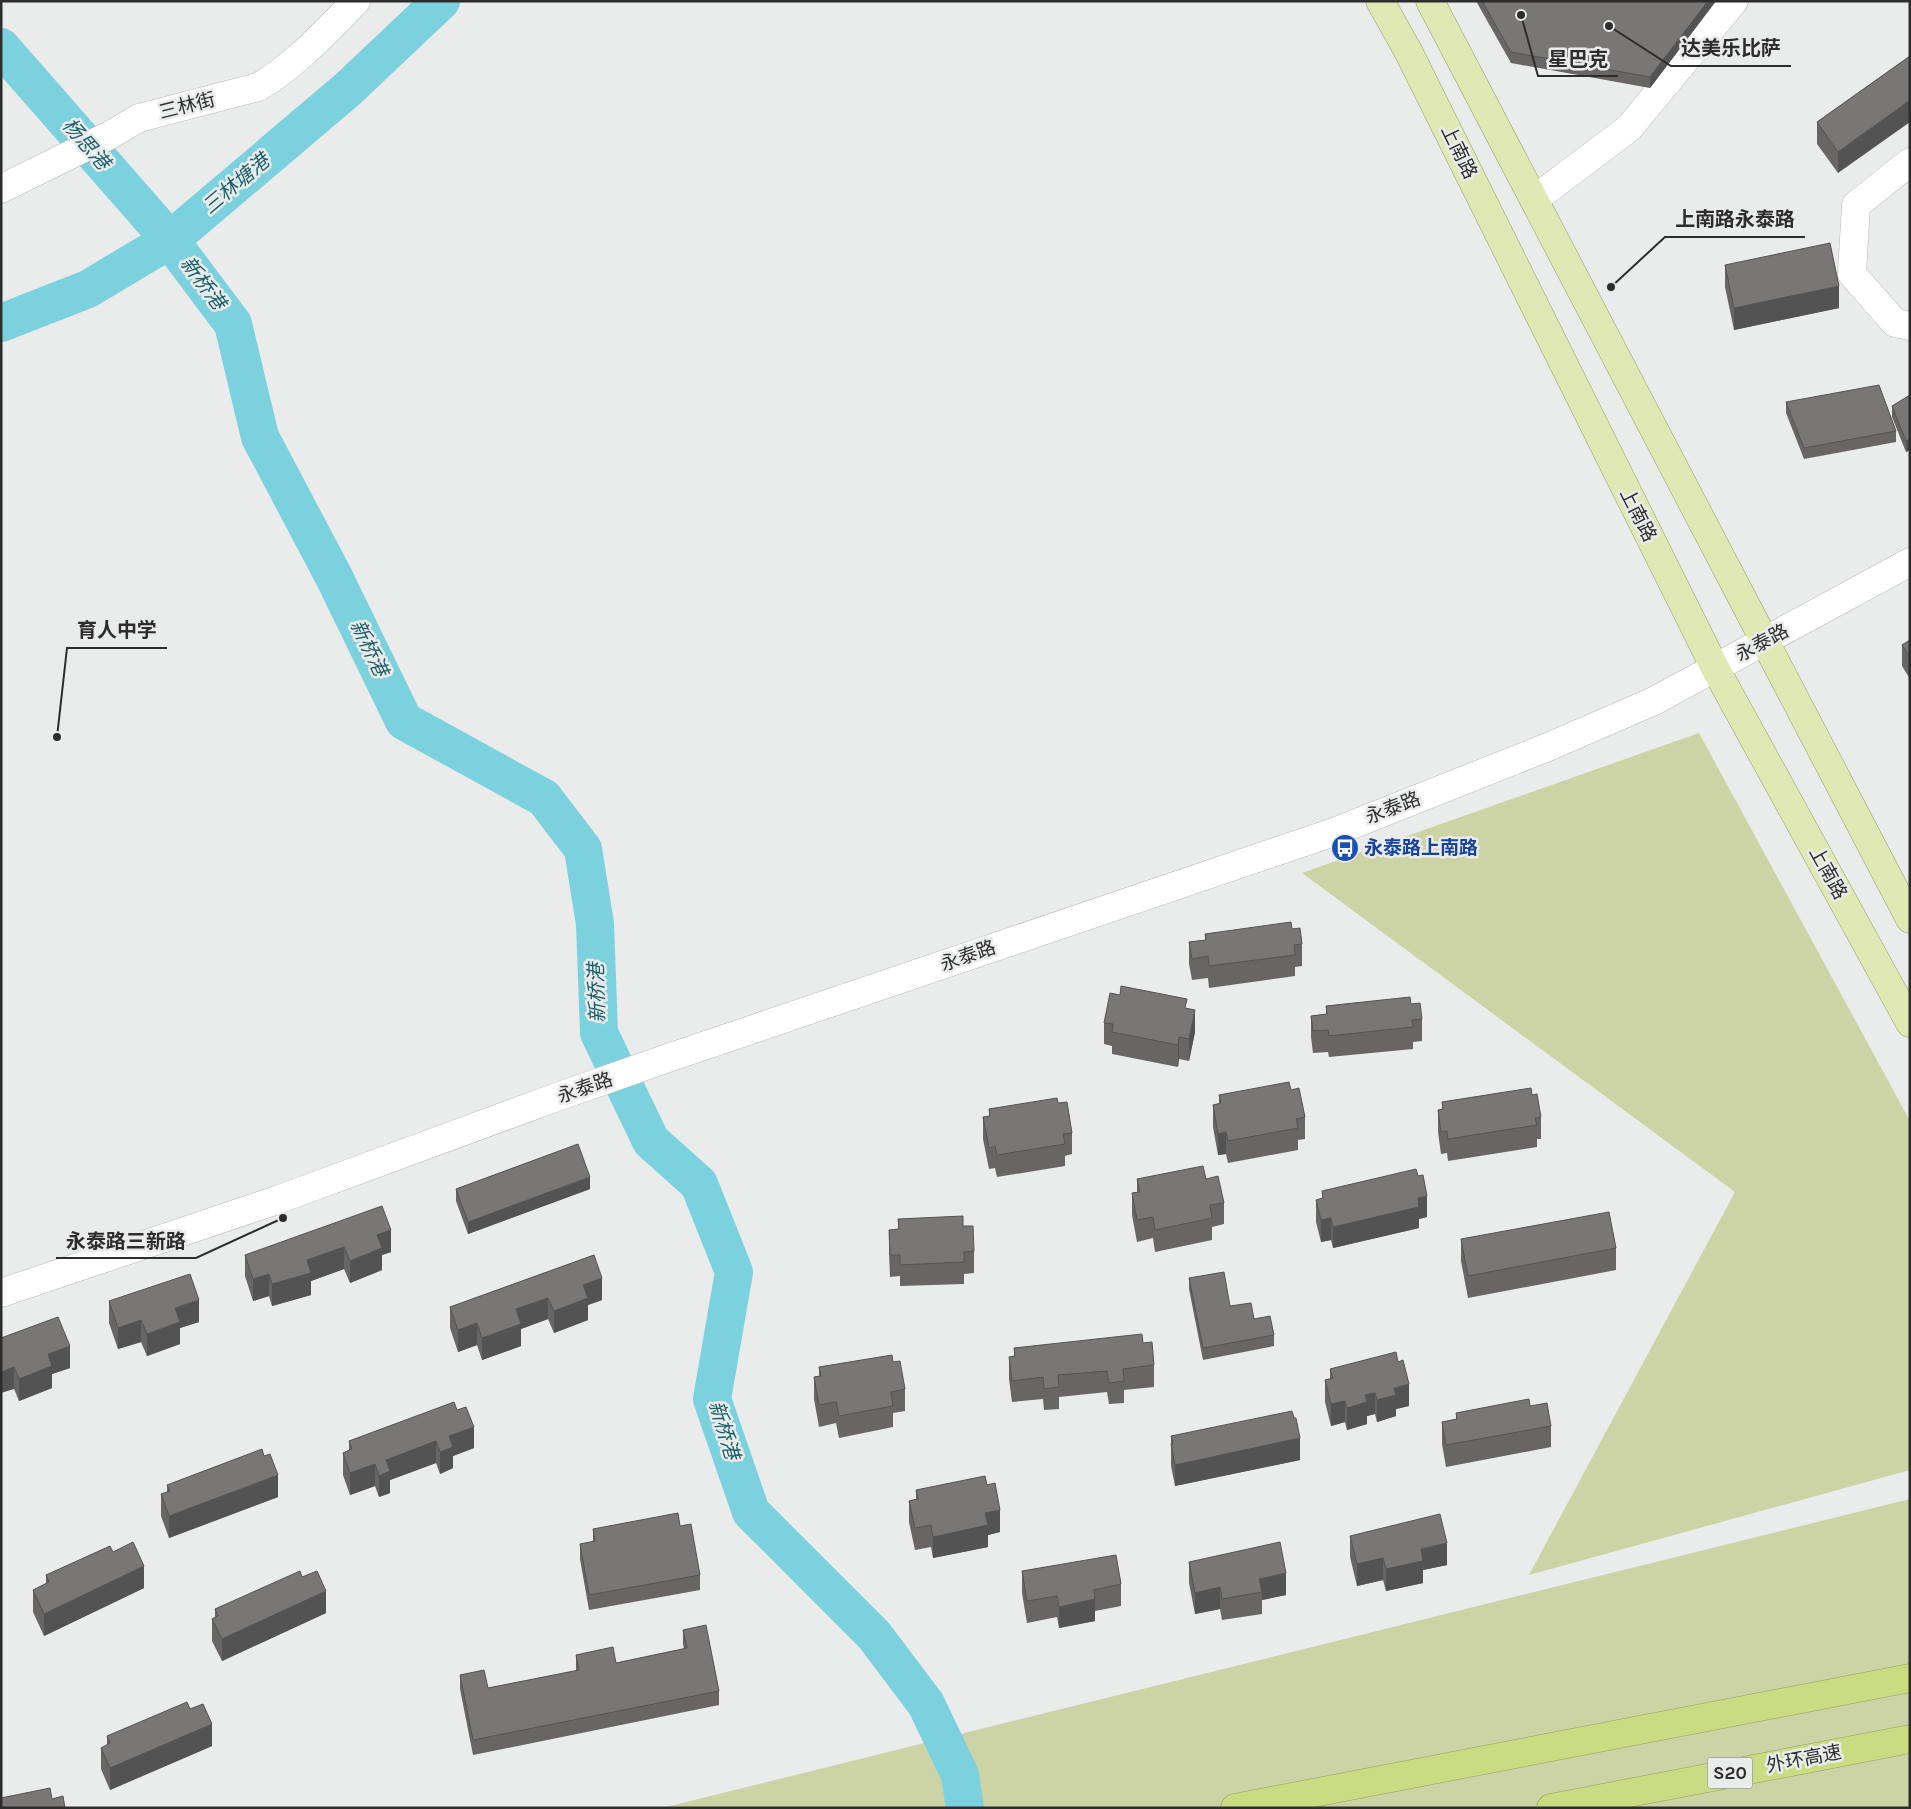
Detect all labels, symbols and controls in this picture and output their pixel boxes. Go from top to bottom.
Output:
callout: 达美乐比萨 [1671,31,1791,66]
text: 达美乐比萨 [1681,37,1781,60]
callout: 星巴克 [1538,41,1618,76]
text: 星巴克 [1548,48,1608,71]
street label: 三林街 [157,88,217,124]
water label: 杨思港 [58,114,116,176]
street label: 上南路 [1437,122,1481,182]
water label: 三林塘港 [198,148,276,219]
callout: 上南路永泰路 [1665,202,1805,237]
text: 上南路永泰路 [1675,208,1795,231]
water label: 新桥港 [176,252,232,316]
street label: 上南路 [1615,485,1661,545]
callout: 育人中学 [67,613,167,648]
water label: 新桥港 [346,616,394,683]
text: 育人中学 [77,619,157,642]
street label: 永泰路 [1732,620,1792,666]
street label: 永泰路 [1362,788,1424,828]
bus stop icon: 永泰路上南路 [1330,833,1360,863]
place label: 永泰路上南路 [1364,837,1478,859]
street label: 上南路 [1805,843,1851,903]
street label: 永泰路 [937,936,999,976]
water label: 新桥港 [584,960,610,1023]
street label: 永泰路 [554,1068,616,1108]
callout: 永泰路三新路 [56,1223,196,1258]
text: 永泰路三新路 [66,1230,186,1253]
water label: 新桥港 [704,1398,745,1465]
street label: 外环高速 [1765,1741,1843,1777]
road number: S20 [1708,1758,1752,1789]

